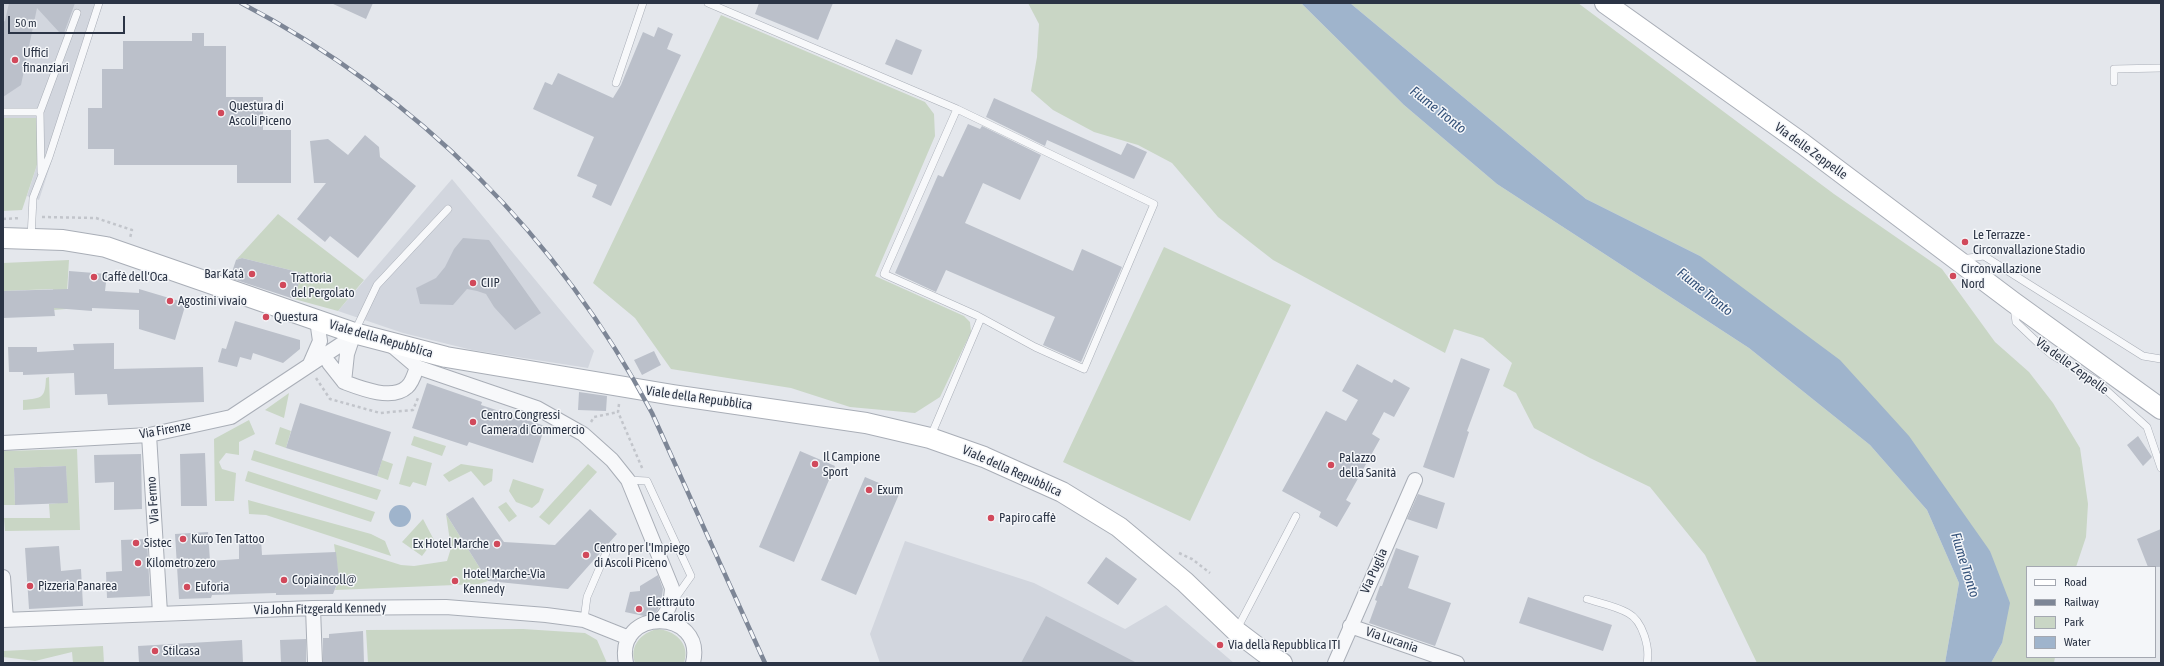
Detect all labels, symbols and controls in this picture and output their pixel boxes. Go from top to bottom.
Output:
scale bar [10,8,127,34]
text: 50 m [15,16,37,30]
place label: Uffici finanziari [23,45,69,76]
marker: Uffici finanziari [10,55,20,65]
water label: Fiume Tronto [1406,83,1470,137]
place label: Questura di Ascoli Piceno [229,98,291,129]
marker: Questura di Ascoli Piceno [216,108,226,118]
street label: Via delle Zeppelle [1771,119,1851,183]
place label: Le Terrazze - Circonvallazione Stadio [1973,227,2085,258]
marker: Le Terrazze - Circonvallazione Stadio [1960,237,1970,247]
place label: Circonvallazione Nord [1961,261,2041,292]
water label: Fiume Tronto [1674,264,1736,320]
place label: Bar Katà [204,266,244,282]
place label: Caffè dell'Oca [102,269,168,285]
marker: Bar Katà [247,269,257,279]
place label: Trattoria del Pergolato [291,270,355,301]
marker: Circonvallazione Nord [1948,271,1958,281]
marker: Caffè dell'Oca [89,272,99,282]
place label: CIIP [481,275,500,291]
marker: CIIP [468,278,478,288]
marker: Trattoria del Pergolato [278,280,288,290]
place label: Agostini vivaio [178,293,247,309]
marker: Agostini vivaio [165,296,175,306]
place label: Questura [274,309,318,325]
marker: Questura [261,312,271,322]
street label: Viale della Repubblica [327,317,435,361]
street label: Via delle Zeppelle [2032,334,2112,398]
street label: Viale della Repubblica [645,383,753,413]
place label: Centro Congressi Camera di Commercio [481,407,585,438]
marker: Centro Congressi Camera di Commercio [468,417,478,427]
street label: Via Firenze [138,418,192,442]
street label: Viale della Repubblica [960,442,1064,500]
place label: Il Campione Sport [823,449,880,480]
place label: Palazzo della Sanità [1339,450,1396,481]
marker: Il Campione Sport [810,459,820,469]
marker: Palazzo della Sanità [1326,460,1336,470]
street label: Via Fermo [144,476,162,524]
place label: Exum [877,482,903,498]
marker: Exum [864,485,874,495]
place label: Papiro caffè [999,510,1056,526]
marker: Papiro caffè [986,513,996,523]
place label: Kuro Ten Tattoo [191,531,265,547]
water label: Fiume Tronto [1947,531,1983,599]
marker: Kuro Ten Tattoo [178,534,188,544]
place label: Sistec [144,535,171,551]
place label: Ex Hotel Marche [412,536,489,552]
marker: Sistec [131,538,141,548]
marker: Ex Hotel Marche [492,539,502,549]
place label: Centro per l'Impiego di Ascoli Piceno [594,540,690,571]
street label: Via Puglia [1357,546,1391,596]
marker: Centro per l'Impiego di Ascoli Piceno [581,550,591,560]
place label: Kilometro zero [146,555,216,571]
marker: Kilometro zero [133,558,143,568]
place label: Hotel Marche-Via Kennedy [463,566,546,597]
legend [2026,566,2156,658]
place label: Copiaincoll@ [292,572,356,588]
marker: Copiaincoll@ [279,575,289,585]
text: Road [2064,575,2087,589]
marker: Hotel Marche-Via Kennedy [450,576,460,586]
place label: Pizzeria Panarea [38,578,117,594]
place label: Euforia [195,579,229,595]
marker: Pizzeria Panarea [25,581,35,591]
marker: Euforia [182,582,192,592]
place label: Elettrauto De Carolis [647,594,695,625]
text: Railway [2064,595,2099,609]
street label: Via John Fitzgerald Kennedy [254,600,386,618]
marker: Elettrauto De Carolis [634,604,644,614]
text: Park [2064,615,2084,629]
street label: Via Lucania [1364,624,1420,656]
text: Water [2064,635,2090,649]
place label: Via della Repubblica ITI [1228,637,1341,653]
marker: Via della Repubblica ITI [1215,640,1225,650]
place label: Stilcasa [163,643,200,659]
marker: Stilcasa [150,646,160,656]

